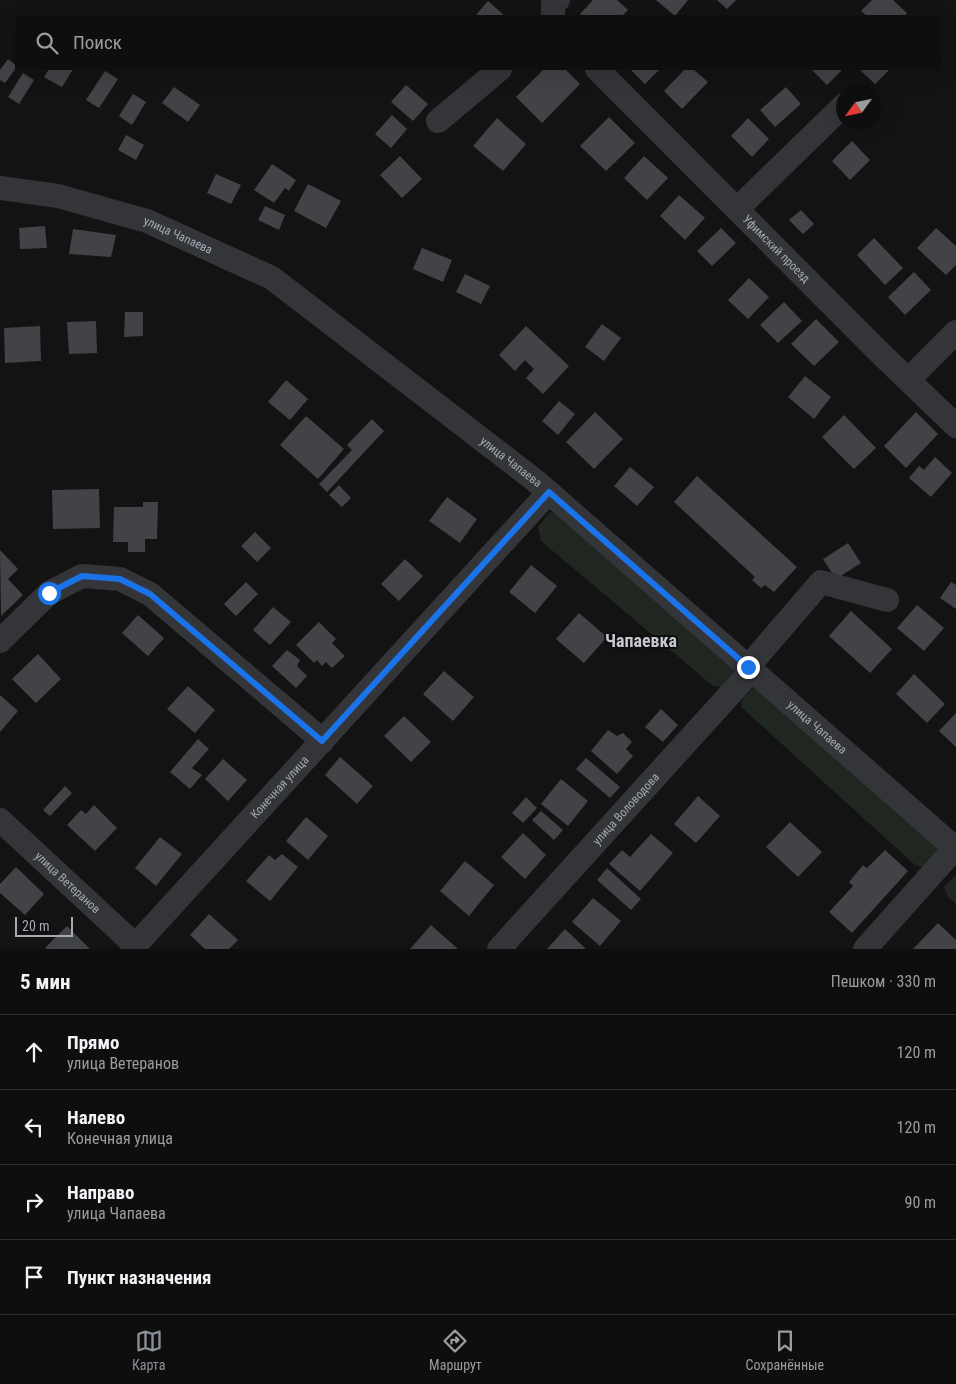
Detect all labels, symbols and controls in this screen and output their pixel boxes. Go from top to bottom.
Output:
search box [15,15,941,70]
icon: search [33,29,61,57]
text: Поиск [73,31,122,54]
north arrow [836,85,881,130]
street label: Уфимский проезд [740,212,813,286]
street label: улица Чапаева [142,213,215,257]
street label: улица Чапаева [477,434,545,490]
route start [38,582,61,605]
district label: Чапаевка [605,630,677,651]
route end [737,656,760,679]
street label: улица Чапаева [785,698,850,757]
street label: Конечная улица [248,753,312,821]
street label: улица Воловодова [590,770,662,848]
street label: улица Ветеранов [32,849,103,916]
scale bar [15,914,72,937]
text: 20 m [22,918,50,934]
text: 5 мин [20,970,70,994]
text: Пешком · 330 m [831,972,936,991]
text: Прямо [67,1031,120,1054]
icon: ahead [20,1038,48,1066]
text: 120 m [897,1043,936,1062]
text: улица Ветеранов [67,1054,179,1073]
text: Налево [67,1106,125,1129]
icon: left [20,1113,48,1141]
text: 120 m [897,1118,936,1137]
text: Конечная улица [67,1129,173,1148]
text: Направо [67,1181,134,1204]
icon: right [20,1188,48,1216]
text: 90 m [904,1193,936,1212]
text: улица Чапаева [67,1204,166,1223]
icon: arrive [20,1263,48,1291]
text: Пункт назначения [67,1266,211,1289]
tab: Карта [132,1327,165,1373]
tab: Маршрут [429,1327,482,1373]
tab: Сохранённые [746,1327,824,1373]

